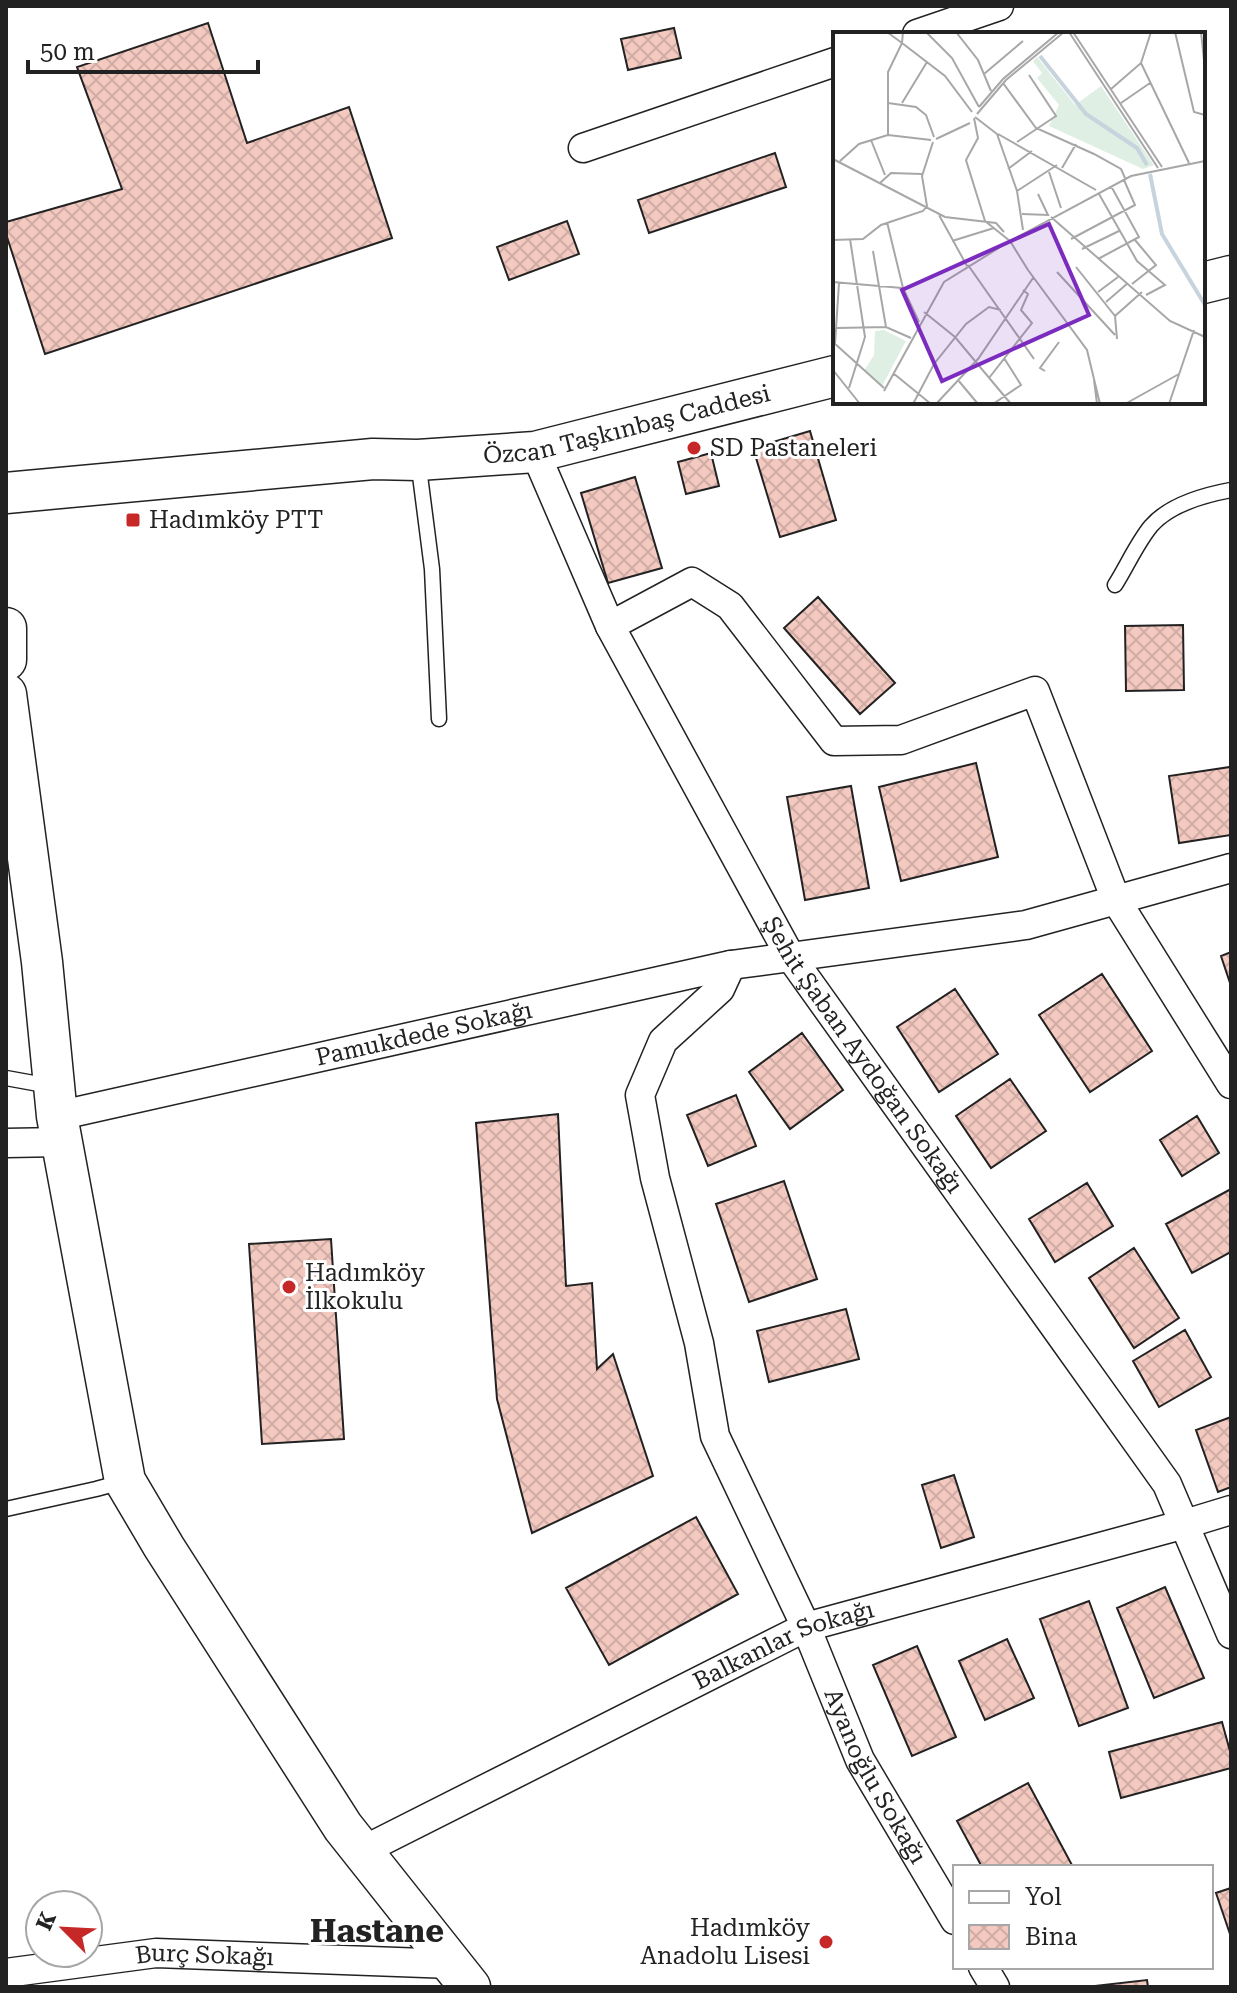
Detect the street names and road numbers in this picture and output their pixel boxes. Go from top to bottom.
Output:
street label: Özcan Taşkınbaş Caddesi [482,379,774,470]
street label: Şehit Şaban Aydoğan Sokağı [757,912,969,1199]
street label: Pamukdede Sokağı [313,996,535,1072]
street label: Balkanlar Sokağı [689,1595,877,1696]
street label: Ayanoğlu Sokağı [819,1685,932,1869]
street label: Burç Sokağı [134,1939,275,1971]

